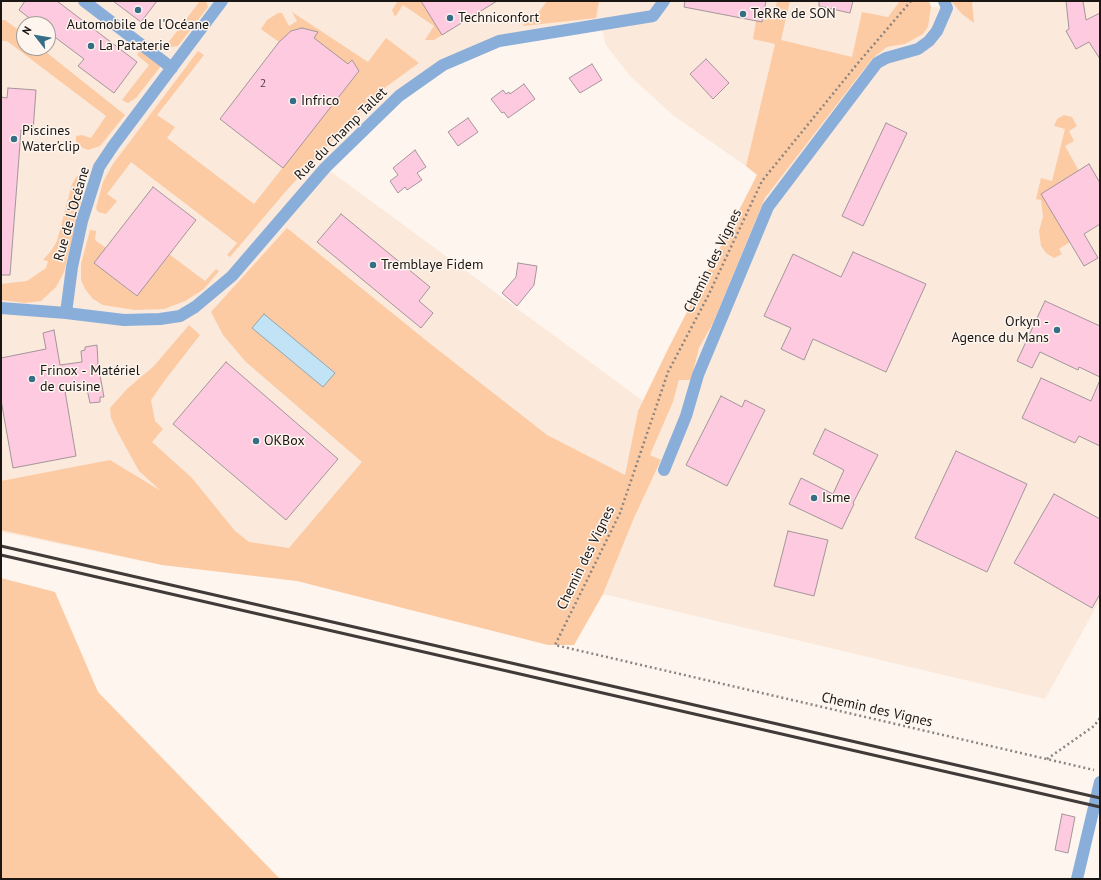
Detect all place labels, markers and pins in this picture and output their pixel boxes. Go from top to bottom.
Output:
marker: Automobile de l'Océane [133,5,143,15]
place label: TeRRe de SON [751,6,836,22]
marker: TeRRe de SON [738,9,748,19]
place label: Techniconfort [458,10,539,26]
marker: Techniconfort [445,13,455,23]
place label: Automobile de l'Océane [67,17,209,33]
place label: La Pataterie [99,38,170,54]
marker: La Pataterie [86,41,96,51]
place label: Infrico [301,93,339,109]
marker: Infrico [288,96,298,106]
place label: Piscines Water'clip [22,123,80,156]
marker: Piscines Water'clip [9,134,19,144]
place label: Tremblaye Fidem [381,257,483,273]
marker: Tremblaye Fidem [368,260,378,270]
place label: Orkyn - Agence du Mans [951,314,1049,346]
marker: Orkyn - Agence du Mans [1052,325,1062,335]
place label: Frinox - Matériel de cuisine [40,363,140,396]
marker: Frinox - Matériel de cuisine [27,374,37,384]
place label: OKBox [264,433,305,449]
marker: OKBox [251,436,261,446]
place label: Isme [822,490,850,506]
marker: Isme [809,493,819,503]

